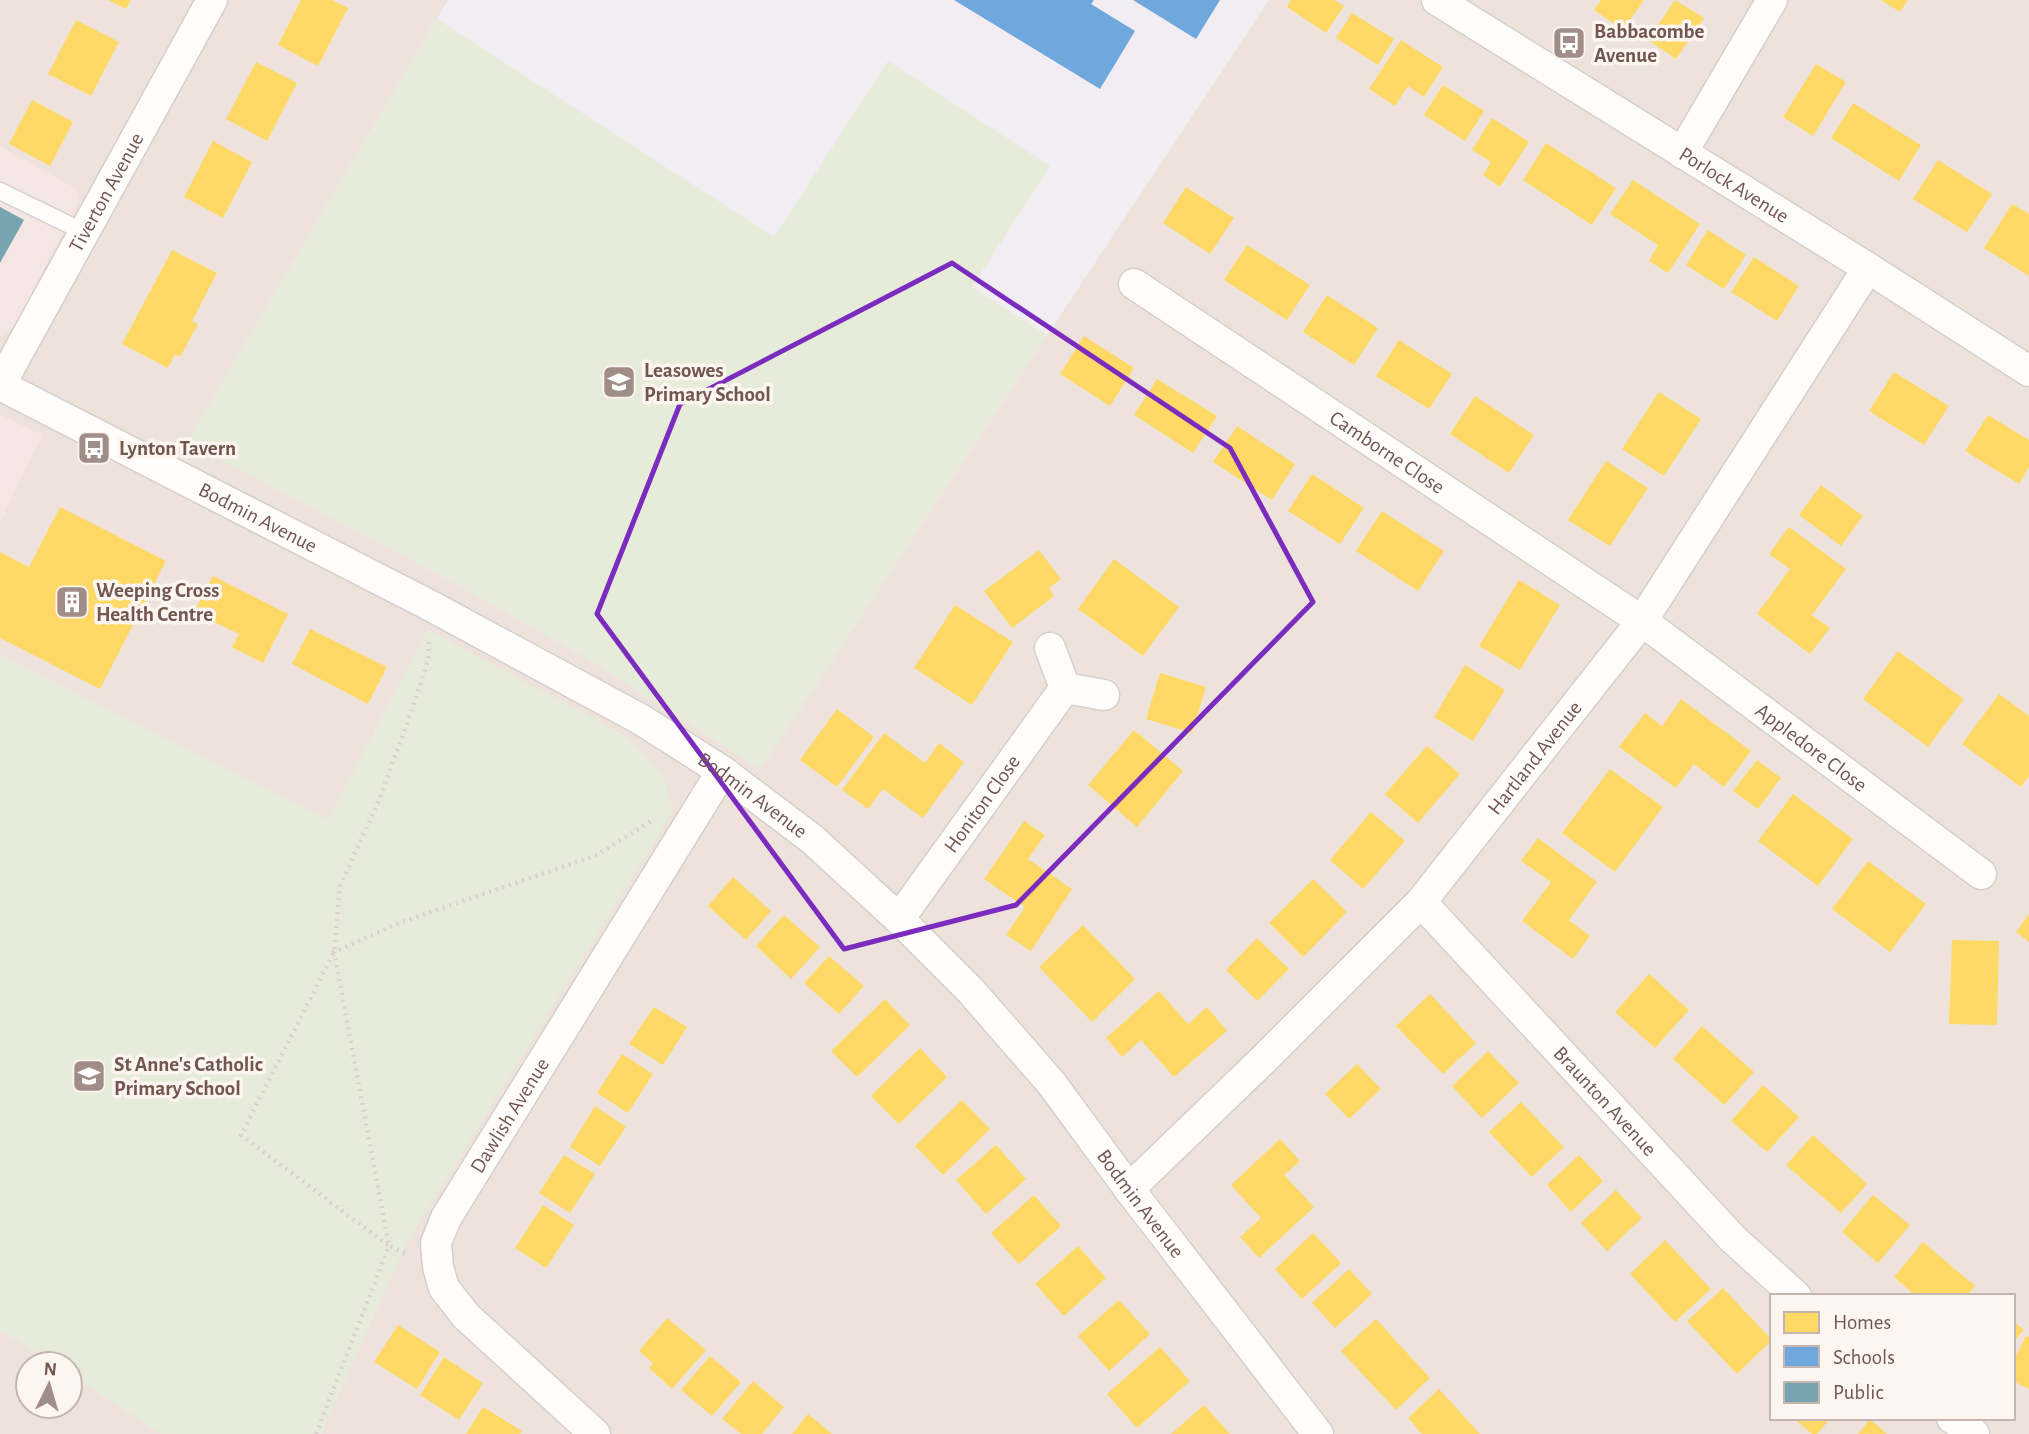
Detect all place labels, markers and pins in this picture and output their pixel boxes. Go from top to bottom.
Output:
place label: Babbacombe Avenue [1594,21,1705,66]
bus stop icon: Babbacombe Avenue [1550,24,1588,62]
place label: Leasowes Primary School [644,360,771,405]
school or university icon: Leasowes Primary School [600,363,638,401]
bus stop icon: Lynton Tavern [75,429,113,467]
place label: Lynton Tavern [119,438,236,459]
place label: Weeping Cross Health Centre [96,580,219,625]
building icon: Weeping Cross Health Centre [53,583,91,621]
place label: St Anne's Catholic Primary School [114,1054,263,1099]
school or university icon: St Anne's Catholic Primary School [70,1057,108,1095]

